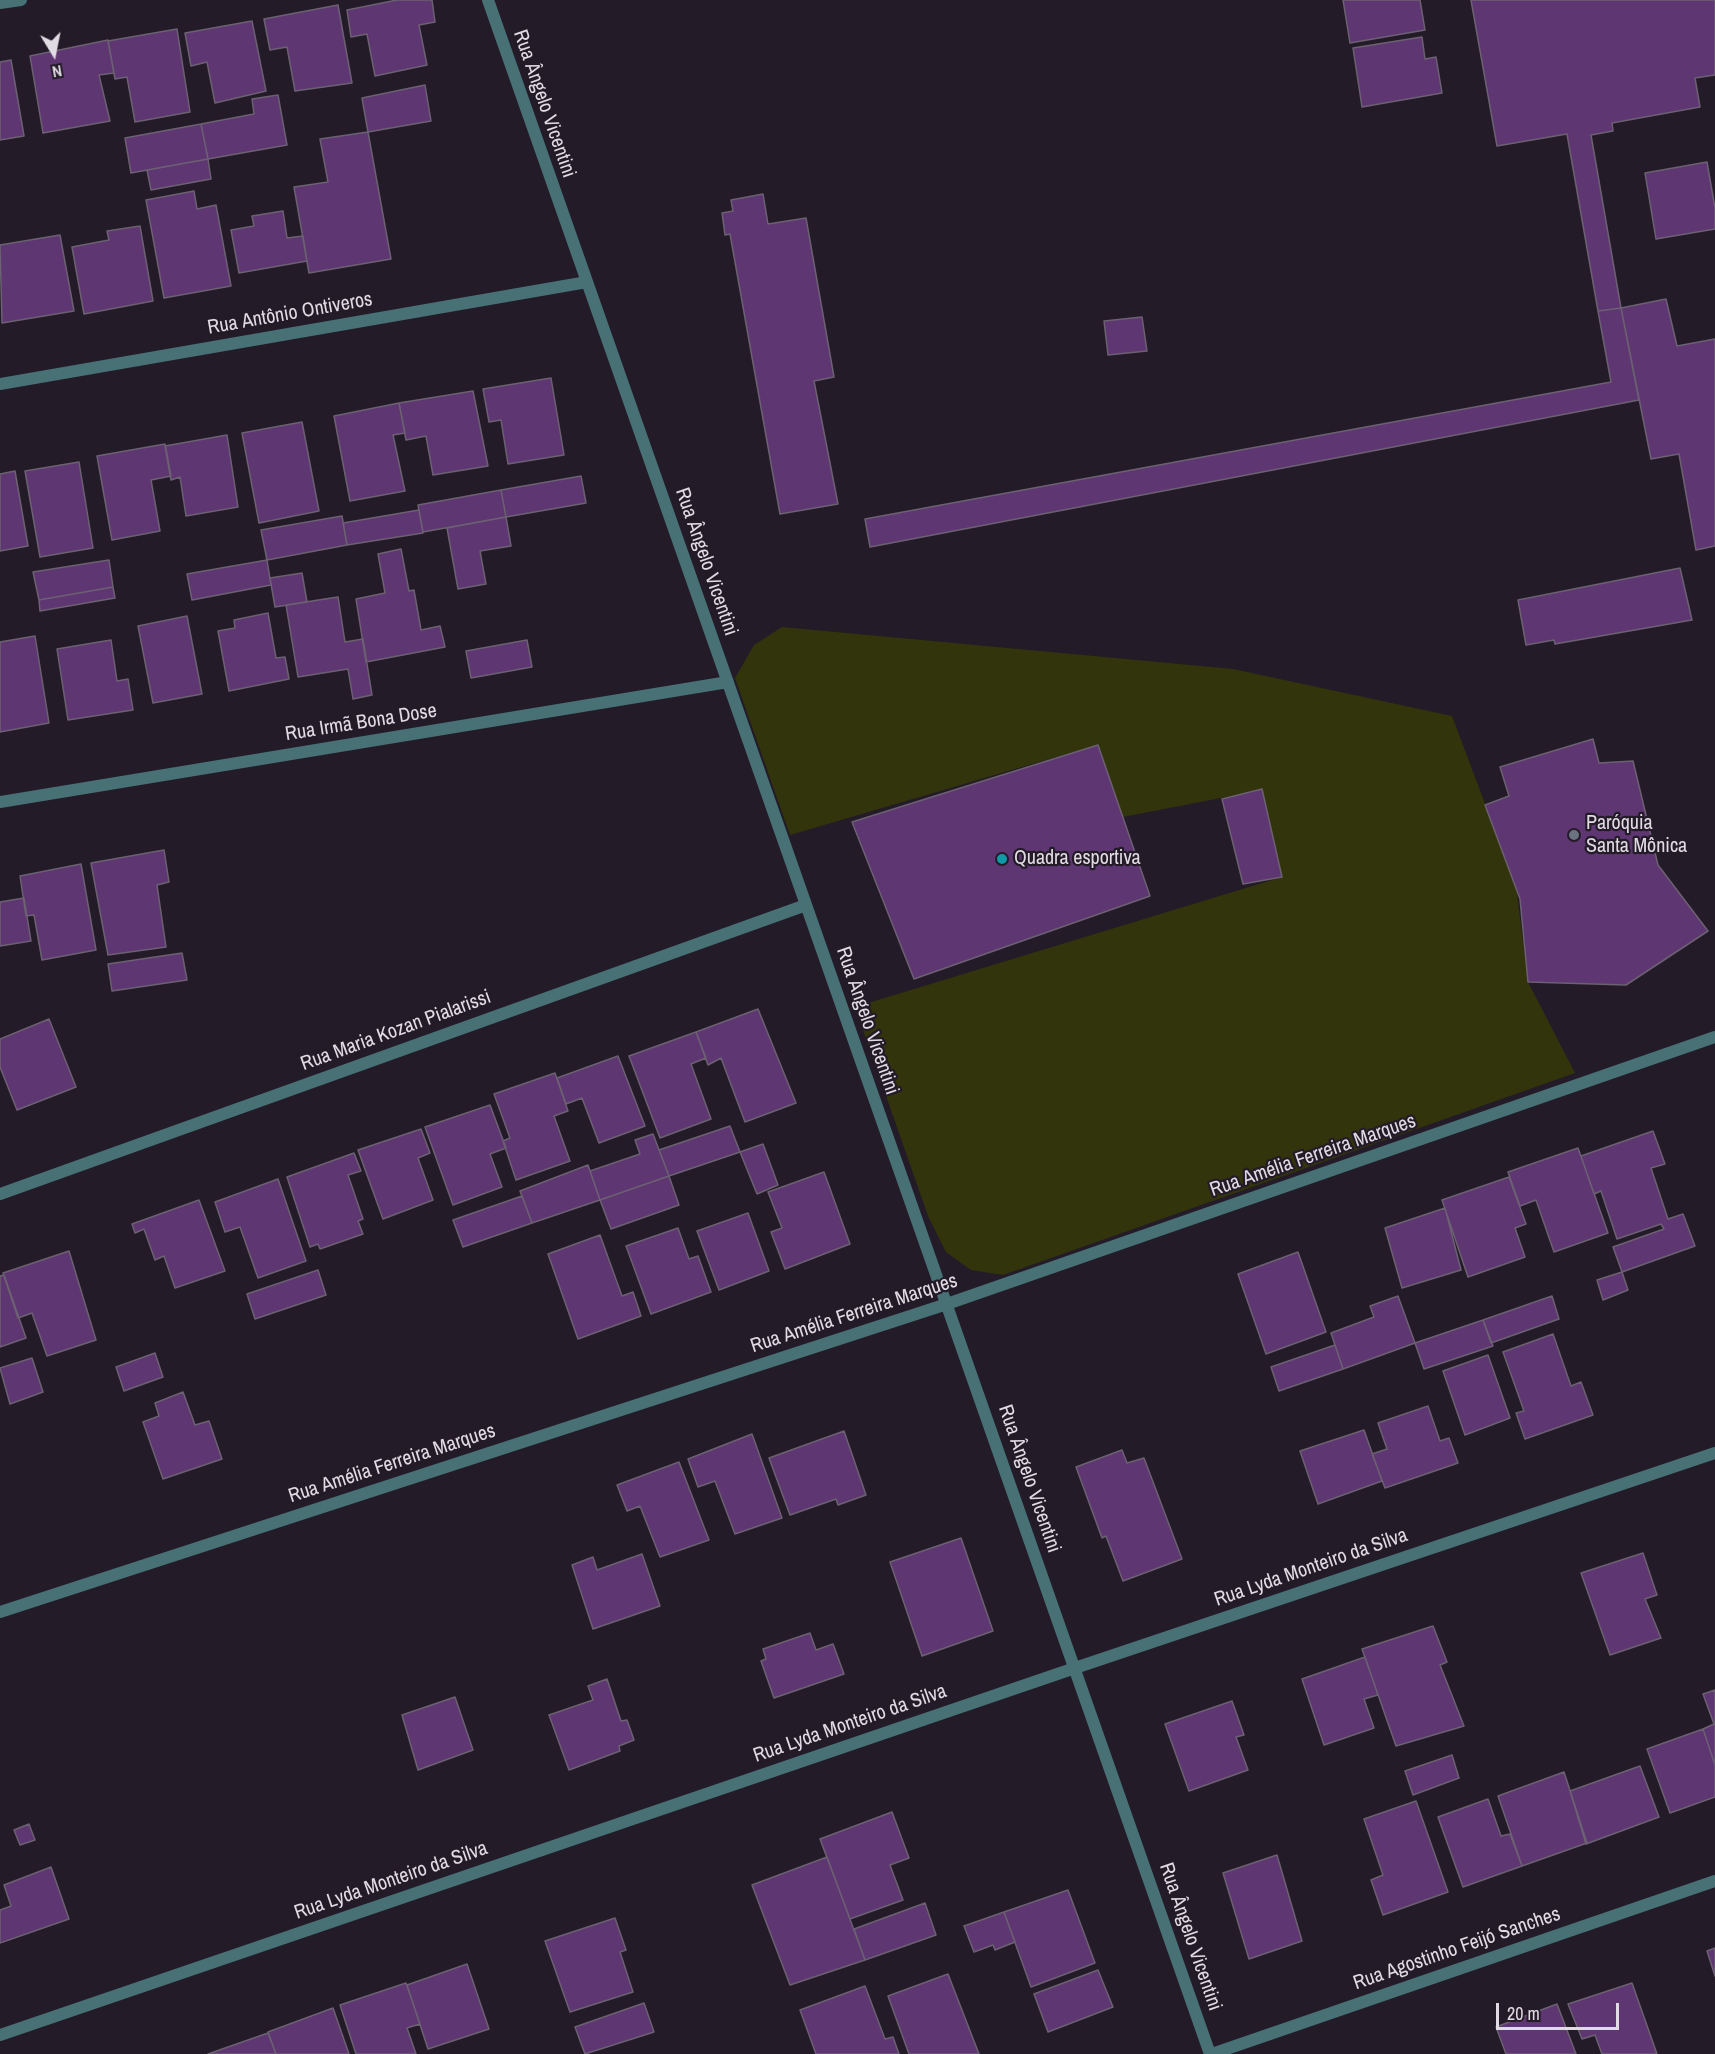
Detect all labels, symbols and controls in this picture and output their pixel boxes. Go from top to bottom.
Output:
north arrow [24,24,84,84]
street label: Rua Ângelo Vicentini [507,27,581,181]
text: N [51,60,64,83]
street label: Rua Antônio Ontiveros [206,288,374,340]
street label: Rua Ângelo Vicentini [669,485,743,639]
street label: Rua Irmã Bona Dose [283,699,439,747]
place label: Paróquia Santa Mônica [1586,812,1687,859]
marker: Paróquia Santa Mônica [1567,828,1581,842]
place label: Quadra esportiva [1014,847,1141,871]
marker: Quadra esportiva [995,852,1009,866]
street label: Rua Ângelo Vicentini [830,944,904,1098]
street label: Rua Maria Kozan Pialarissi [298,985,494,1077]
street label: Rua Amélia Ferreira Marques [1207,1109,1419,1203]
street label: Rua Amélia Ferreira Marques [748,1269,960,1359]
street label: Rua Ângelo Vicentini [992,1402,1066,1556]
street label: Rua Amélia Ferreira Marques [286,1419,498,1509]
street label: Rua Lyda Monteiro da Silva [1211,1524,1411,1612]
street label: Rua Lyda Monteiro da Silva [750,1680,950,1768]
street label: Rua Lyda Monteiro da Silva [291,1837,491,1925]
street label: Rua Ângelo Vicentini [1153,1860,1227,2014]
street label: Rua Agostinho Feijó Sanches [1350,1902,1564,1996]
scale bar [1499,1991,1622,2029]
text: 20 m [1507,2001,1540,2026]

